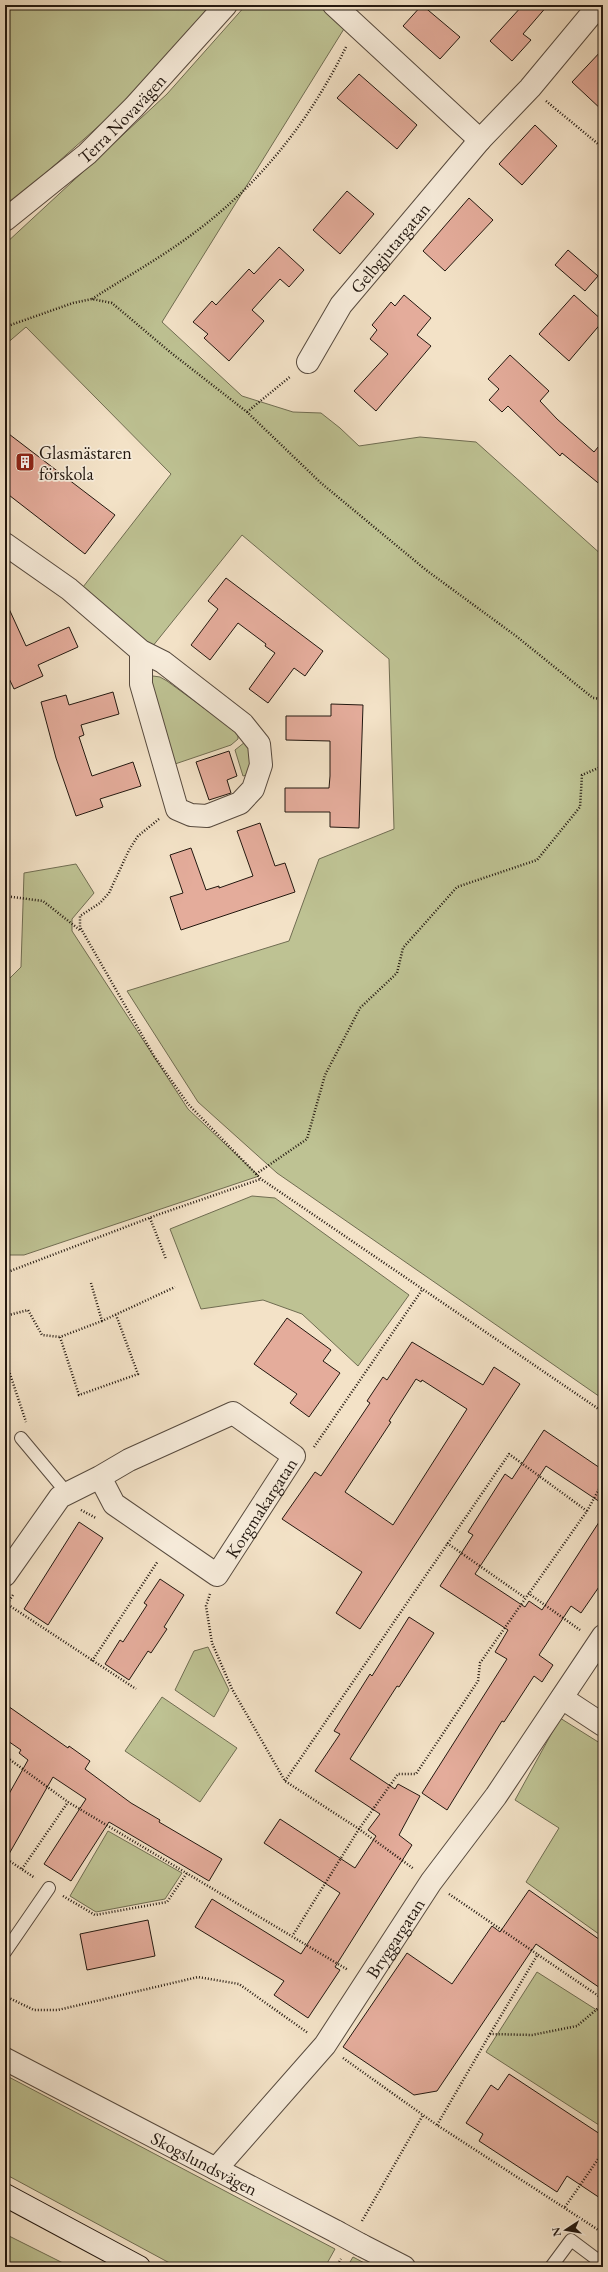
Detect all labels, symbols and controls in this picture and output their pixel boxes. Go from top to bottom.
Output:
street label: Terra Novavägen [73,68,171,168]
street label: Gelbgjutargatan [345,197,435,298]
place label: Glasmästaren förskola [39,441,132,485]
building icon: Glasmästaren förskola [14,451,36,473]
street label: Korgmakargatan [220,1453,302,1562]
street label: Bryggargatan [360,1893,429,1982]
street label: Skogslundsvägen [147,2126,262,2200]
north arrow [546,2210,586,2250]
text: N [548,2226,564,2238]

